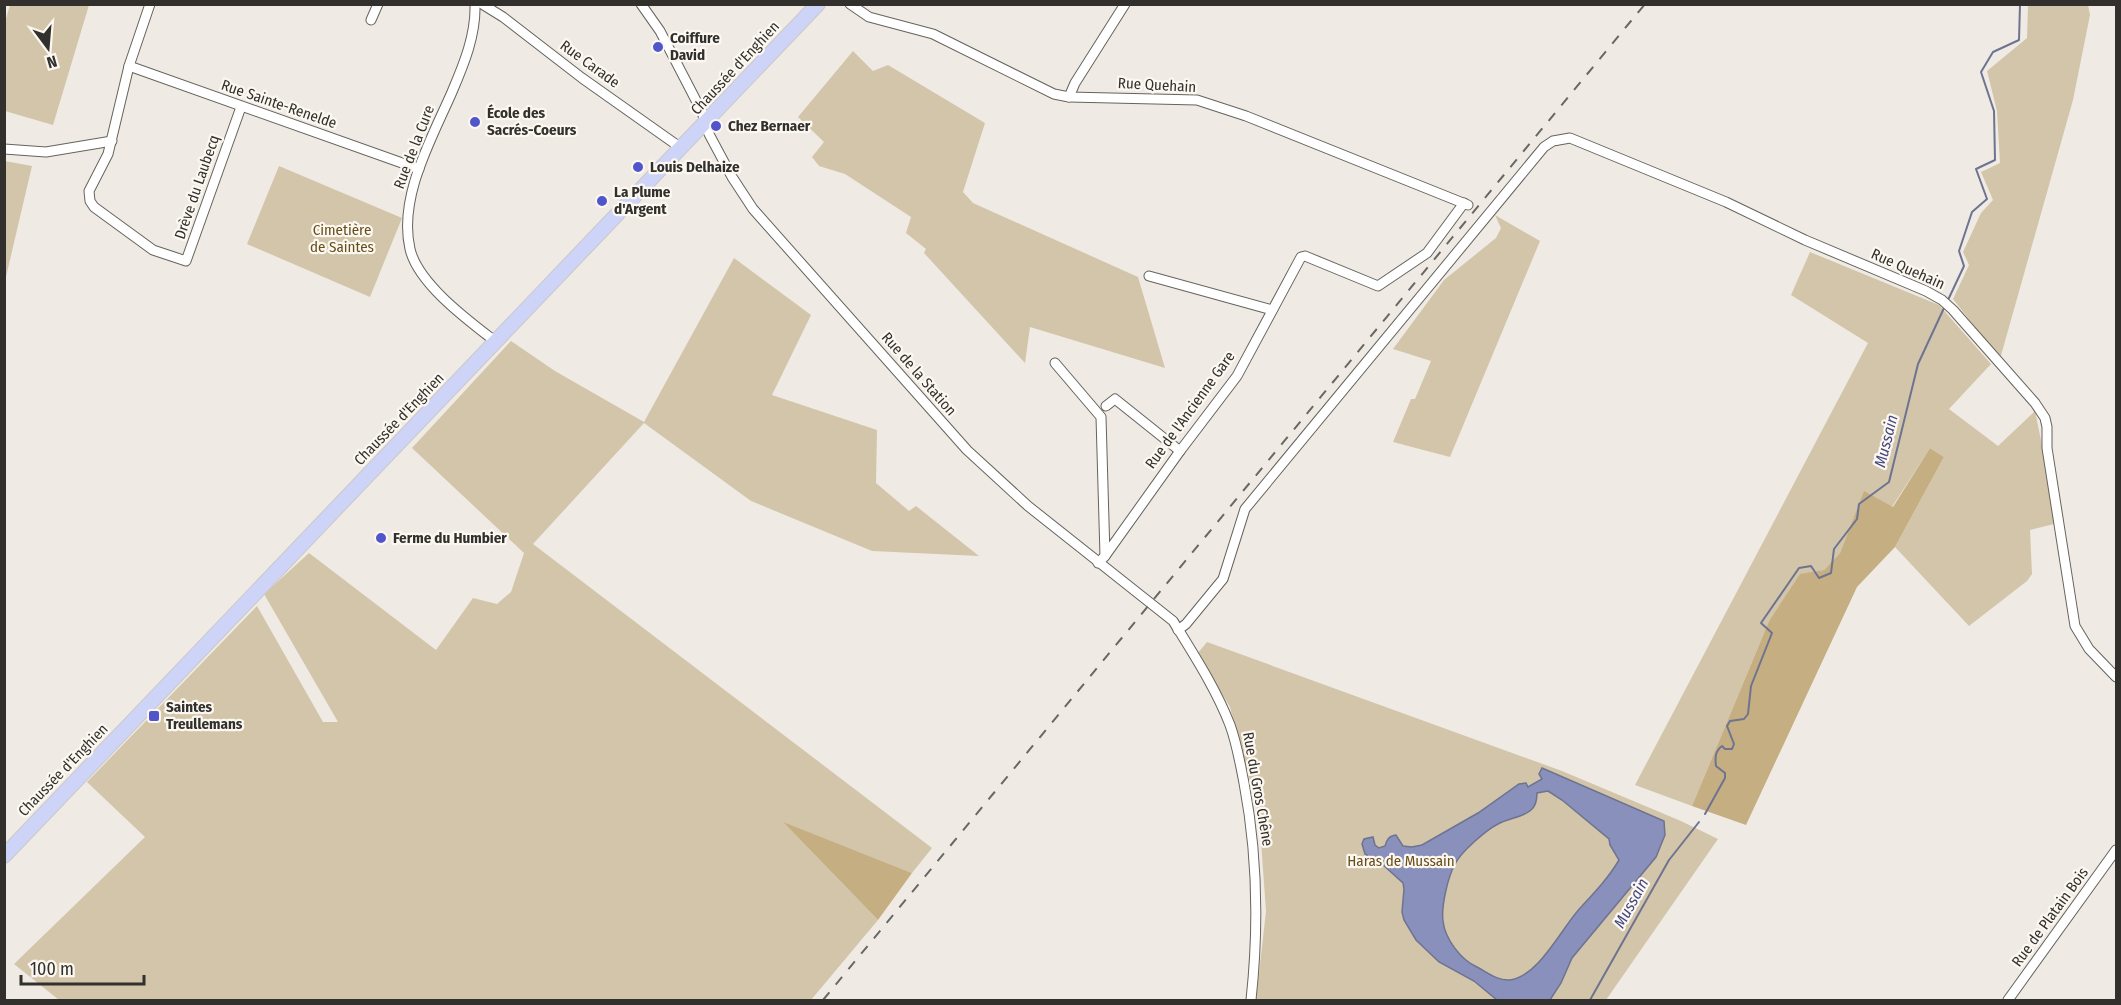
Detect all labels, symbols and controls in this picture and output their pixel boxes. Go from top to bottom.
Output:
street label: Chaussée d'Enghien [687,17,783,119]
north arrow [18,18,78,78]
place label: Coiffure David [670,29,720,64]
street label: Rue Carade [557,36,623,92]
marker: Coiffure David [651,40,665,54]
text: N [45,51,59,72]
street label: Rue Quehain [1117,74,1197,96]
street label: Rue Sainte-Renelde [219,76,339,132]
street label: Rue de la Cure [390,103,438,191]
place label: École des Sacrés-Coeurs [487,104,577,139]
marker: École des Sacrés-Coeurs [468,115,482,129]
place label: Chez Bernaer [728,117,811,135]
marker: Chez Bernaer [709,119,723,133]
street label: Drève du Laubecq [171,132,223,242]
place label: Louis Delhaize [650,158,740,176]
marker: Louis Delhaize [631,160,645,174]
place label: La Plume d'Argent [614,183,671,218]
marker: La Plume d'Argent [595,194,609,208]
park label: Cimetière de Saintes [310,221,374,256]
street label: Rue Quehain [1868,245,1948,293]
street label: Rue de la Station [878,329,960,419]
street label: Rue de l'Ancienne Gare [1141,348,1239,472]
street label: Chaussée d'Enghien [350,369,448,469]
water label: Mussain [1870,413,1902,469]
place label: Ferme du Humbier [393,529,507,547]
marker: Ferme du Humbier [374,531,388,545]
place label: Saintes Treullemans [166,698,243,733]
marker: Saintes Treullemans [147,709,161,723]
street label: Chaussée d'Enghien [14,720,112,820]
street label: Rue du Gros Chêne [1239,730,1277,848]
park label: Haras de Mussain [1347,852,1455,870]
street label: Rue de Platain Bois [2008,864,2092,970]
water label: Mussain [1610,875,1652,931]
scale bar [21,948,144,986]
text: 100 m [30,958,74,980]

